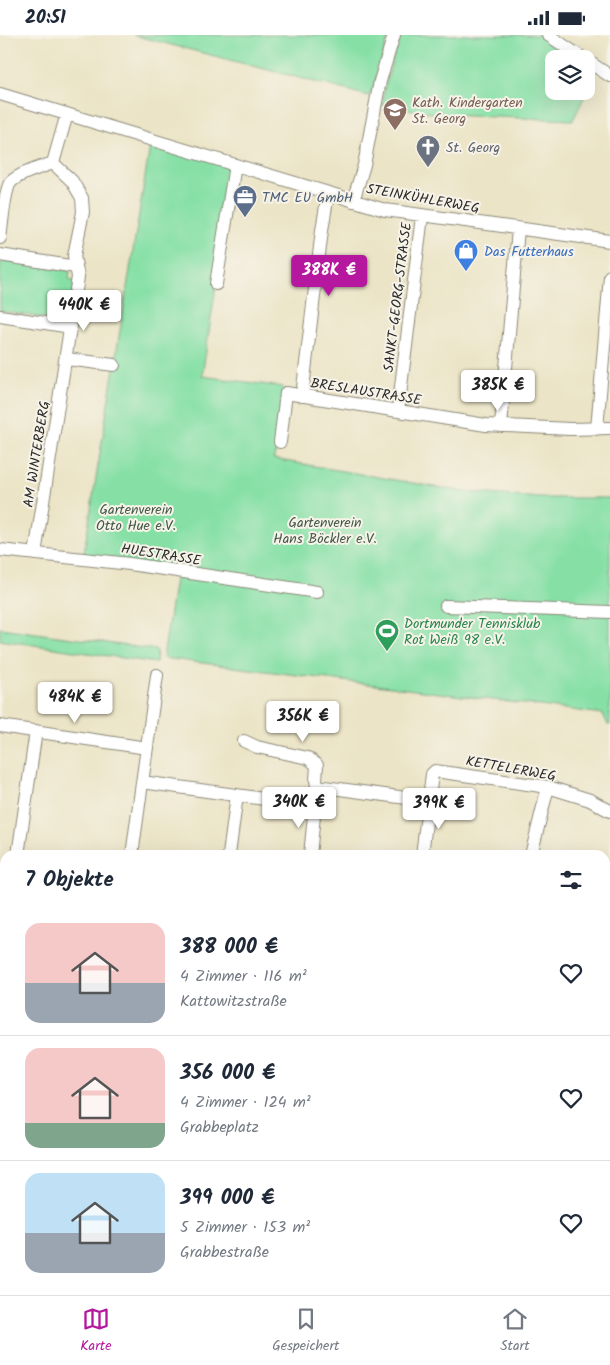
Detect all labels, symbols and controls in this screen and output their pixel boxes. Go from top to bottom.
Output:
text: 20:51 [25,3,66,33]
map controls [545,50,595,100]
button: layers [545,50,595,100]
place label: Kath. Kindergarten St. Georg [412,92,523,130]
school or university icon: Kath. Kindergarten St. Georg [382,97,408,131]
church icon: St. Georg [415,134,441,168]
place label: St. Georg [446,137,500,159]
street label: STEINKÜHLERWEG [364,178,481,220]
office icon: TMC EU GmbH [232,184,258,218]
place label: TMC EU GmbH [262,187,353,209]
street label: SANKT-GEORG-STRASSE [378,220,418,373]
shop icon: Das Futterhaus [453,238,479,272]
place label: Das Futterhaus [484,241,574,263]
pin: 388K € [288,255,370,297]
text: 388K € [302,258,356,283]
pin: 440K € [43,289,125,332]
text: 440K € [58,293,110,318]
pin: 385K € [457,369,539,412]
street label: BRESLAUSTRASSE [309,372,424,412]
text: 385K € [472,373,524,398]
street label: AM WINTERBERG [18,399,56,509]
park label: Gartenverein Otto Hue e.V. [96,499,176,537]
park label: Gartenverein Hans Böckler e.V. [273,512,377,550]
street label: HUESTRASSE [119,538,203,572]
place label: Dortmunder Tennisklub Rot Weiß 98 e.V. [404,613,541,651]
sports icon: Dortmunder Tennisklub Rot Weiß 98 e.V. [374,618,400,652]
pin: 484K € [34,681,116,724]
text: 484K € [49,685,101,710]
pin: 356K € [262,701,344,743]
text: 356K € [277,704,329,729]
street label: KETTELERWEG [464,750,558,788]
pin: 340K € [258,787,340,829]
pin: 399K € [398,787,480,830]
text: 340K € [273,790,325,815]
text: 399K € [414,791,464,816]
text: 7 Objekte [25,864,114,897]
icon: filters [557,866,585,894]
text: 388 000 € [180,931,278,964]
icon: home [65,943,125,1003]
icon: heart [557,959,585,987]
text: 4 Zimmer · 116 m² [180,964,307,989]
text: Kattowitzstraße [180,989,287,1014]
text: 356 000 € [180,1057,275,1090]
icon: home [65,1068,125,1128]
icon: heart [557,1084,585,1112]
text: 4 Zimmer · 124 m² [180,1090,311,1115]
text: Grabbeplatz [180,1115,259,1140]
text: 399 000 € [180,1182,275,1215]
icon: home [65,1193,125,1253]
icon: heart [557,1209,585,1237]
text: 5 Zimmer · 153 m² [180,1215,310,1240]
text: Grabbestraße [180,1240,269,1265]
tab: Karte [80,1305,112,1357]
tab: Gespeichert [272,1305,339,1357]
tab: Start [500,1305,530,1357]

